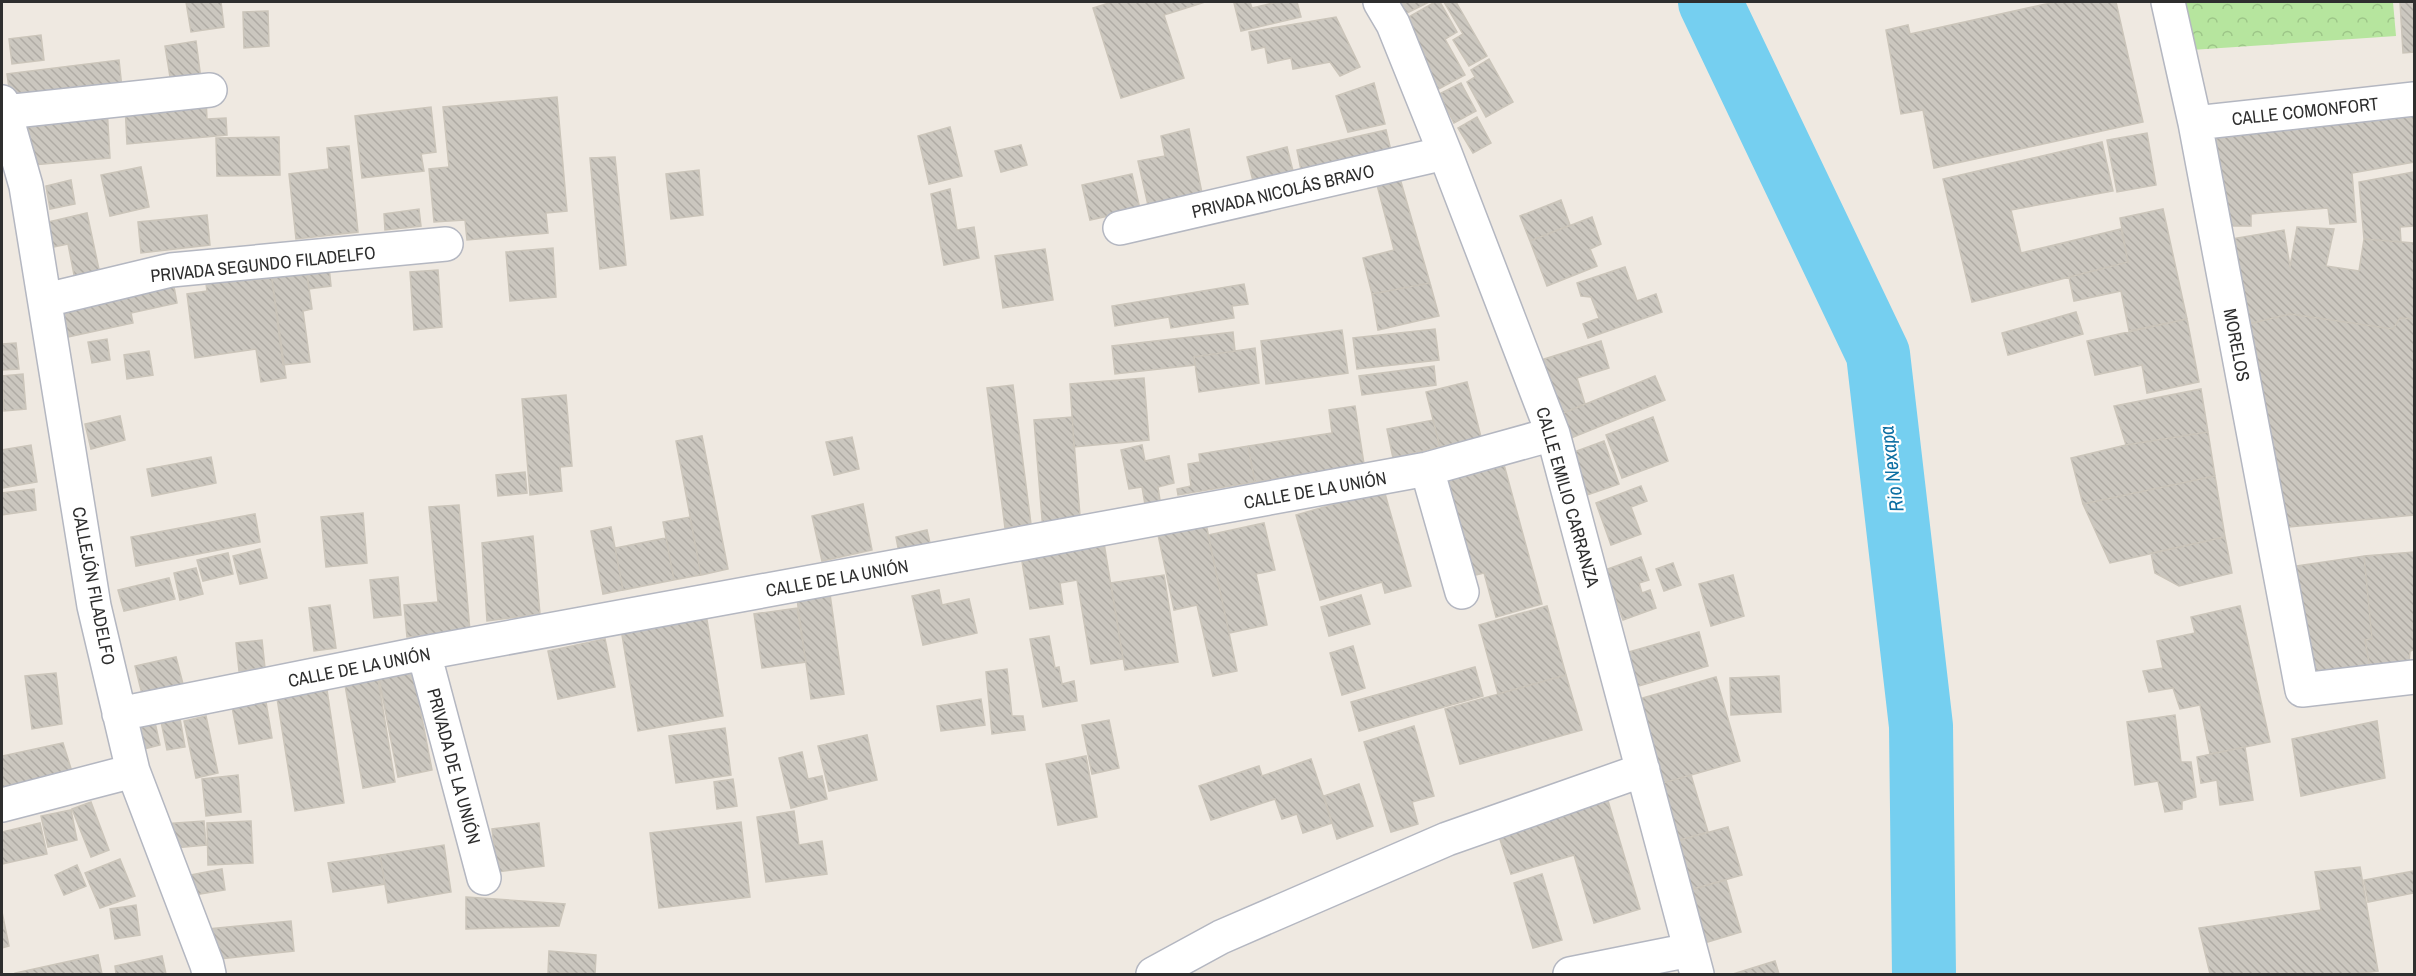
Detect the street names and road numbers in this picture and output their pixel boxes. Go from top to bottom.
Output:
street label: CALLE COMONFORT [2230,91,2380,131]
street label: PRIVADA NICOLÁS BRAVO [1189,158,1377,224]
street label: PRIVADA SEGUNDO FILADELFO [149,240,377,288]
street label: MORELOS [2218,306,2256,384]
street label: CALLE EMILIO CARRANZA [1530,404,1606,590]
street label: CALLE DE LA UNIÓN [1242,465,1388,515]
street label: CALLEJÓN FILADELFO [66,505,122,667]
street label: CALLE DE LA UNIÓN [764,553,910,603]
street label: CALLE DE LA UNIÓN [286,641,432,693]
street label: PRIVADA DE LA UNIÓN [421,685,487,847]

